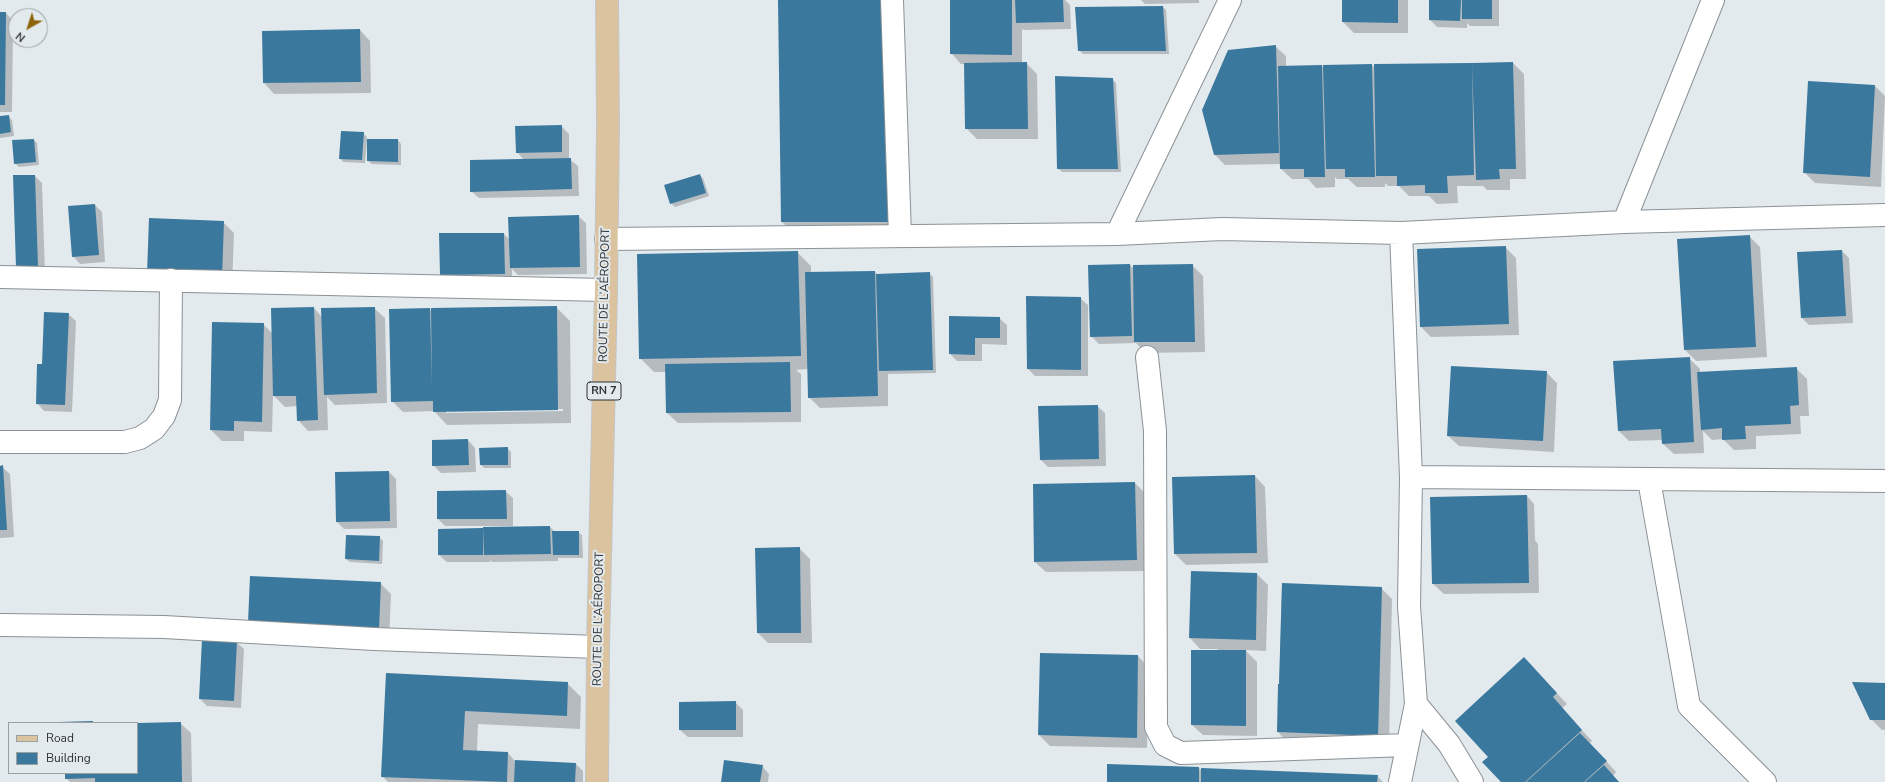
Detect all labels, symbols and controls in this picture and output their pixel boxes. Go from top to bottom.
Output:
north arrow [8,8,48,48]
text: N [13,29,29,45]
street label: ROUTE DE L’AÉROPORT [597,228,613,362]
road number: RN 7 [587,382,621,400]
street label: ROUTE DE L’AÉROPORT [591,552,607,686]
legend [8,722,138,774]
text: Road [46,730,74,746]
text: Building [46,750,91,766]

